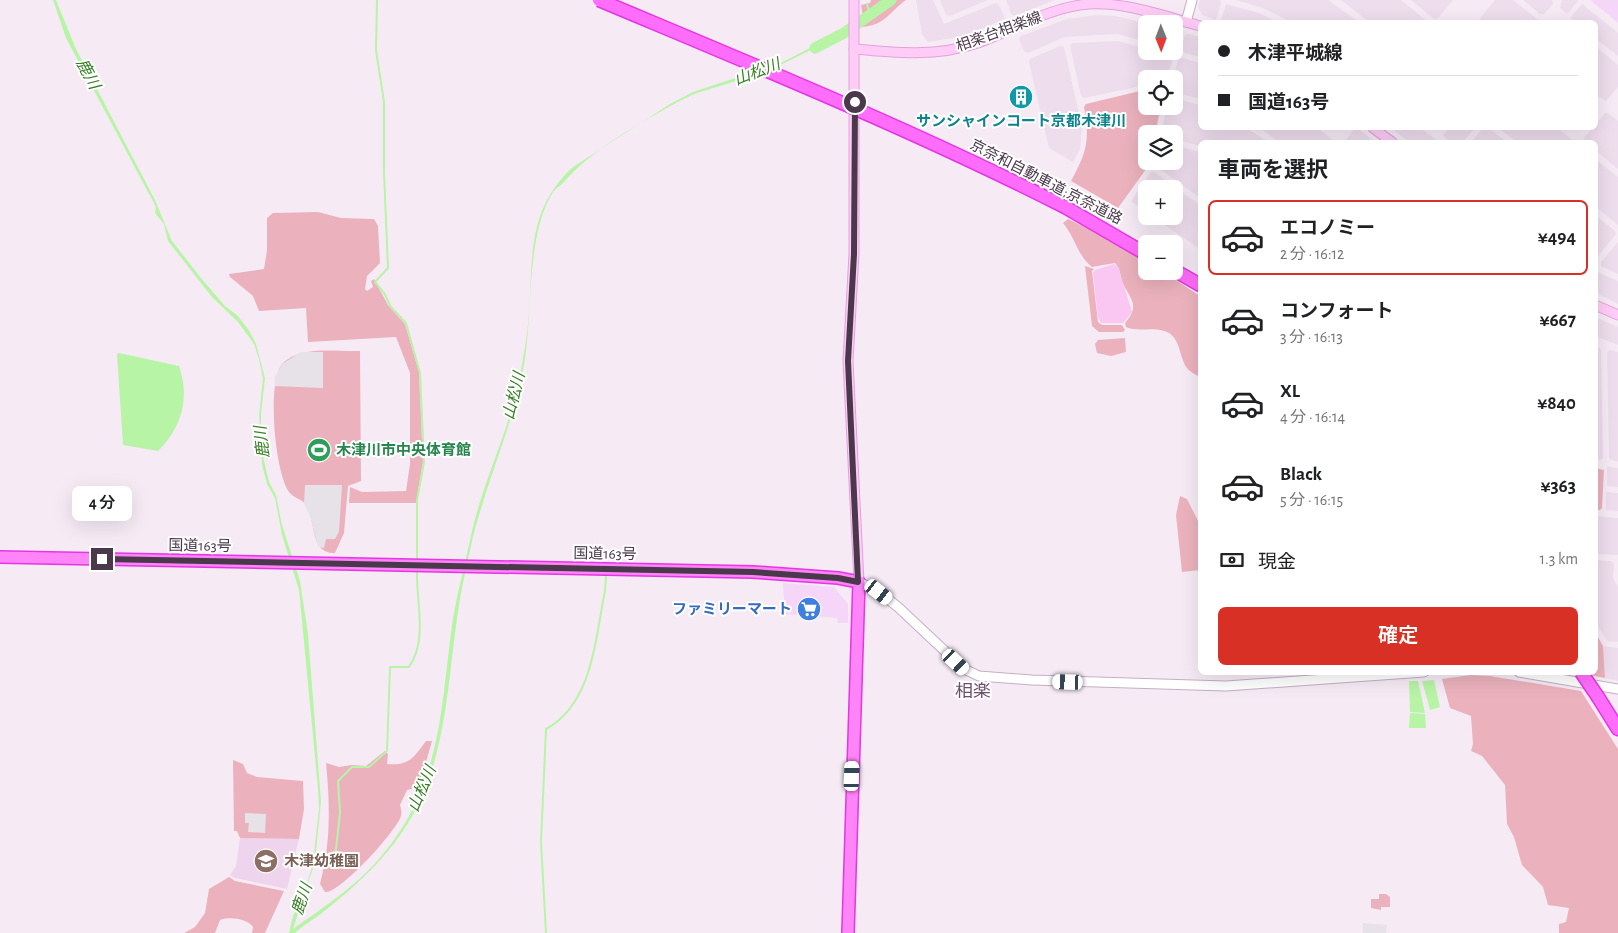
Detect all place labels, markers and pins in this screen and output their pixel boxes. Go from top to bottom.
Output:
building icon: サンシャインコート京都木津川 [1008,84,1034,110]
place label: サンシャインコート京都木津川 [916,113,1126,129]
sports icon: 木津川市中央体育館 [306,437,332,463]
place label: 木津川市中央体育館 [336,442,471,458]
supermarket icon: ファミリーマート [796,596,822,622]
place label: ファミリーマート [672,602,792,617]
school or university icon: 木津幼稚園 [253,848,279,874]
place label: 木津幼稚園 [284,853,359,869]

